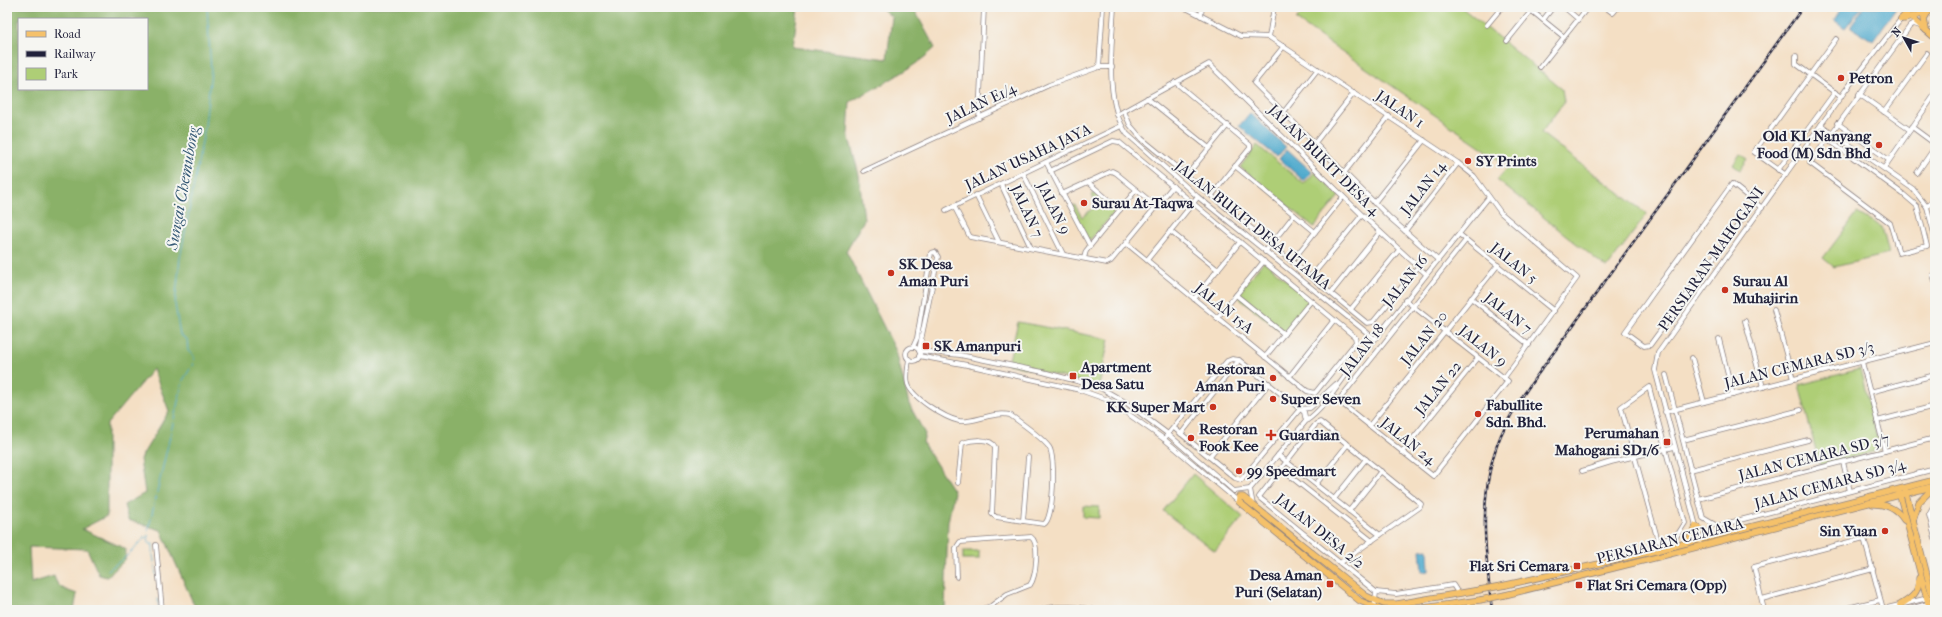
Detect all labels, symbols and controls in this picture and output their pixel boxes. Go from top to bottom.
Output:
legend [18,18,148,90]
north arrow [1884,18,1924,58]
text: N [1889,24,1905,39]
text: Road [54,27,81,41]
text: Railway [54,47,96,61]
text: Park [54,67,79,81]
place label: Petron [1849,69,1893,87]
marker: Petron [1836,73,1846,83]
street label: JALAN E1/4 [942,78,1020,128]
street label: JALAN 1 [1372,86,1427,132]
street label: JALAN BUKIT DESA 4 [1264,100,1384,220]
street label: JALAN USAHA JAYA [961,120,1094,195]
water label: Sungai Chemubong [162,124,203,252]
place label: Old KL Nanyang Food (M) Sdn Bhd [1756,127,1872,162]
marker: Old KL Nanyang Food (M) Sdn Bhd [1874,140,1884,150]
place label: SY Prints [1476,152,1537,170]
street label: JALAN BUKIT DESA UTAMA [1170,156,1335,294]
marker: SY Prints [1463,156,1473,166]
street label: JALAN 14 [1396,157,1450,219]
street label: JALAN 9 [1033,178,1075,238]
street label: JALAN 7 [1007,181,1047,240]
street label: PERSIARAN MAHOGANI [1654,183,1768,335]
place label: Surau At-Taqwa [1092,194,1195,212]
marker: Surau At-Taqwa [1079,198,1089,208]
street label: JALAN 5 [1486,238,1541,287]
street label: JALAN 16 [1378,250,1432,312]
place label: SK Desa Aman Puri [898,255,969,290]
marker: SK Desa Aman Puri [886,268,896,278]
place label: Surau Al Muhajirin [1732,272,1798,307]
street label: JALAN 15A [1190,278,1257,337]
marker: Surau Al Muhajirin [1720,285,1730,295]
street label: JALAN 7 [1480,288,1535,338]
street label: JALAN 20 [1396,307,1451,370]
street label: JALAN 18 [1335,320,1388,381]
street label: JALAN 9 [1455,321,1511,371]
place label: SK Amanpuri [934,337,1022,355]
street label: JALAN CEMARA SD 3/3 [1721,338,1876,393]
marker: SK Amanpuri [921,341,931,351]
street label: JALAN 22 [1410,357,1465,419]
place label: Apartment Desa Satu [1080,358,1152,393]
place label: Restoran Aman Puri [1195,360,1266,395]
marker: Apartment Desa Satu [1068,371,1078,381]
marker: Restoran Aman Puri [1268,373,1278,383]
place label: Super Seven [1281,390,1361,408]
marker: Super Seven [1268,394,1278,404]
place label: Fabullite Sdn. Bhd. [1485,396,1546,431]
place label: KK Super Mart [1106,398,1206,416]
marker: KK Super Mart [1208,402,1218,412]
marker: Fabullite Sdn. Bhd. [1473,409,1483,419]
street label: JALAN 24 [1376,413,1440,469]
place label: Restoran Fook Kee [1198,420,1259,455]
place label: Perumahan Mahogani SD1/6 [1554,424,1660,459]
place label: Guardian [1279,426,1340,444]
marker: Guardian [1266,430,1276,440]
street label: JALAN CEMARA SD 3/7 [1736,430,1891,485]
marker: Restoran Fook Kee [1186,433,1196,443]
marker: Perumahan Mahogani SD1/6 [1662,437,1672,447]
street label: JALAN CEMARA SD 3/4 [1751,455,1909,513]
place label: 99 Speedmart [1246,462,1337,480]
marker: 99 Speedmart [1234,466,1244,476]
street label: JALAN DESA 2/2 [1271,489,1368,572]
street label: PERSIARAN CEMARA [1595,514,1746,568]
place label: Sin Yuan [1820,522,1877,540]
marker: Sin Yuan [1880,526,1890,536]
place label: Flat Sri Cemara [1468,557,1570,575]
marker: Flat Sri Cemara [1572,561,1582,571]
place label: Desa Aman Puri (Selatan) [1235,566,1322,601]
place label: Flat Sri Cemara (Opp) [1586,576,1727,594]
marker: Desa Aman Puri (Selatan) [1325,579,1335,589]
marker: Flat Sri Cemara (Opp) [1574,580,1584,590]

